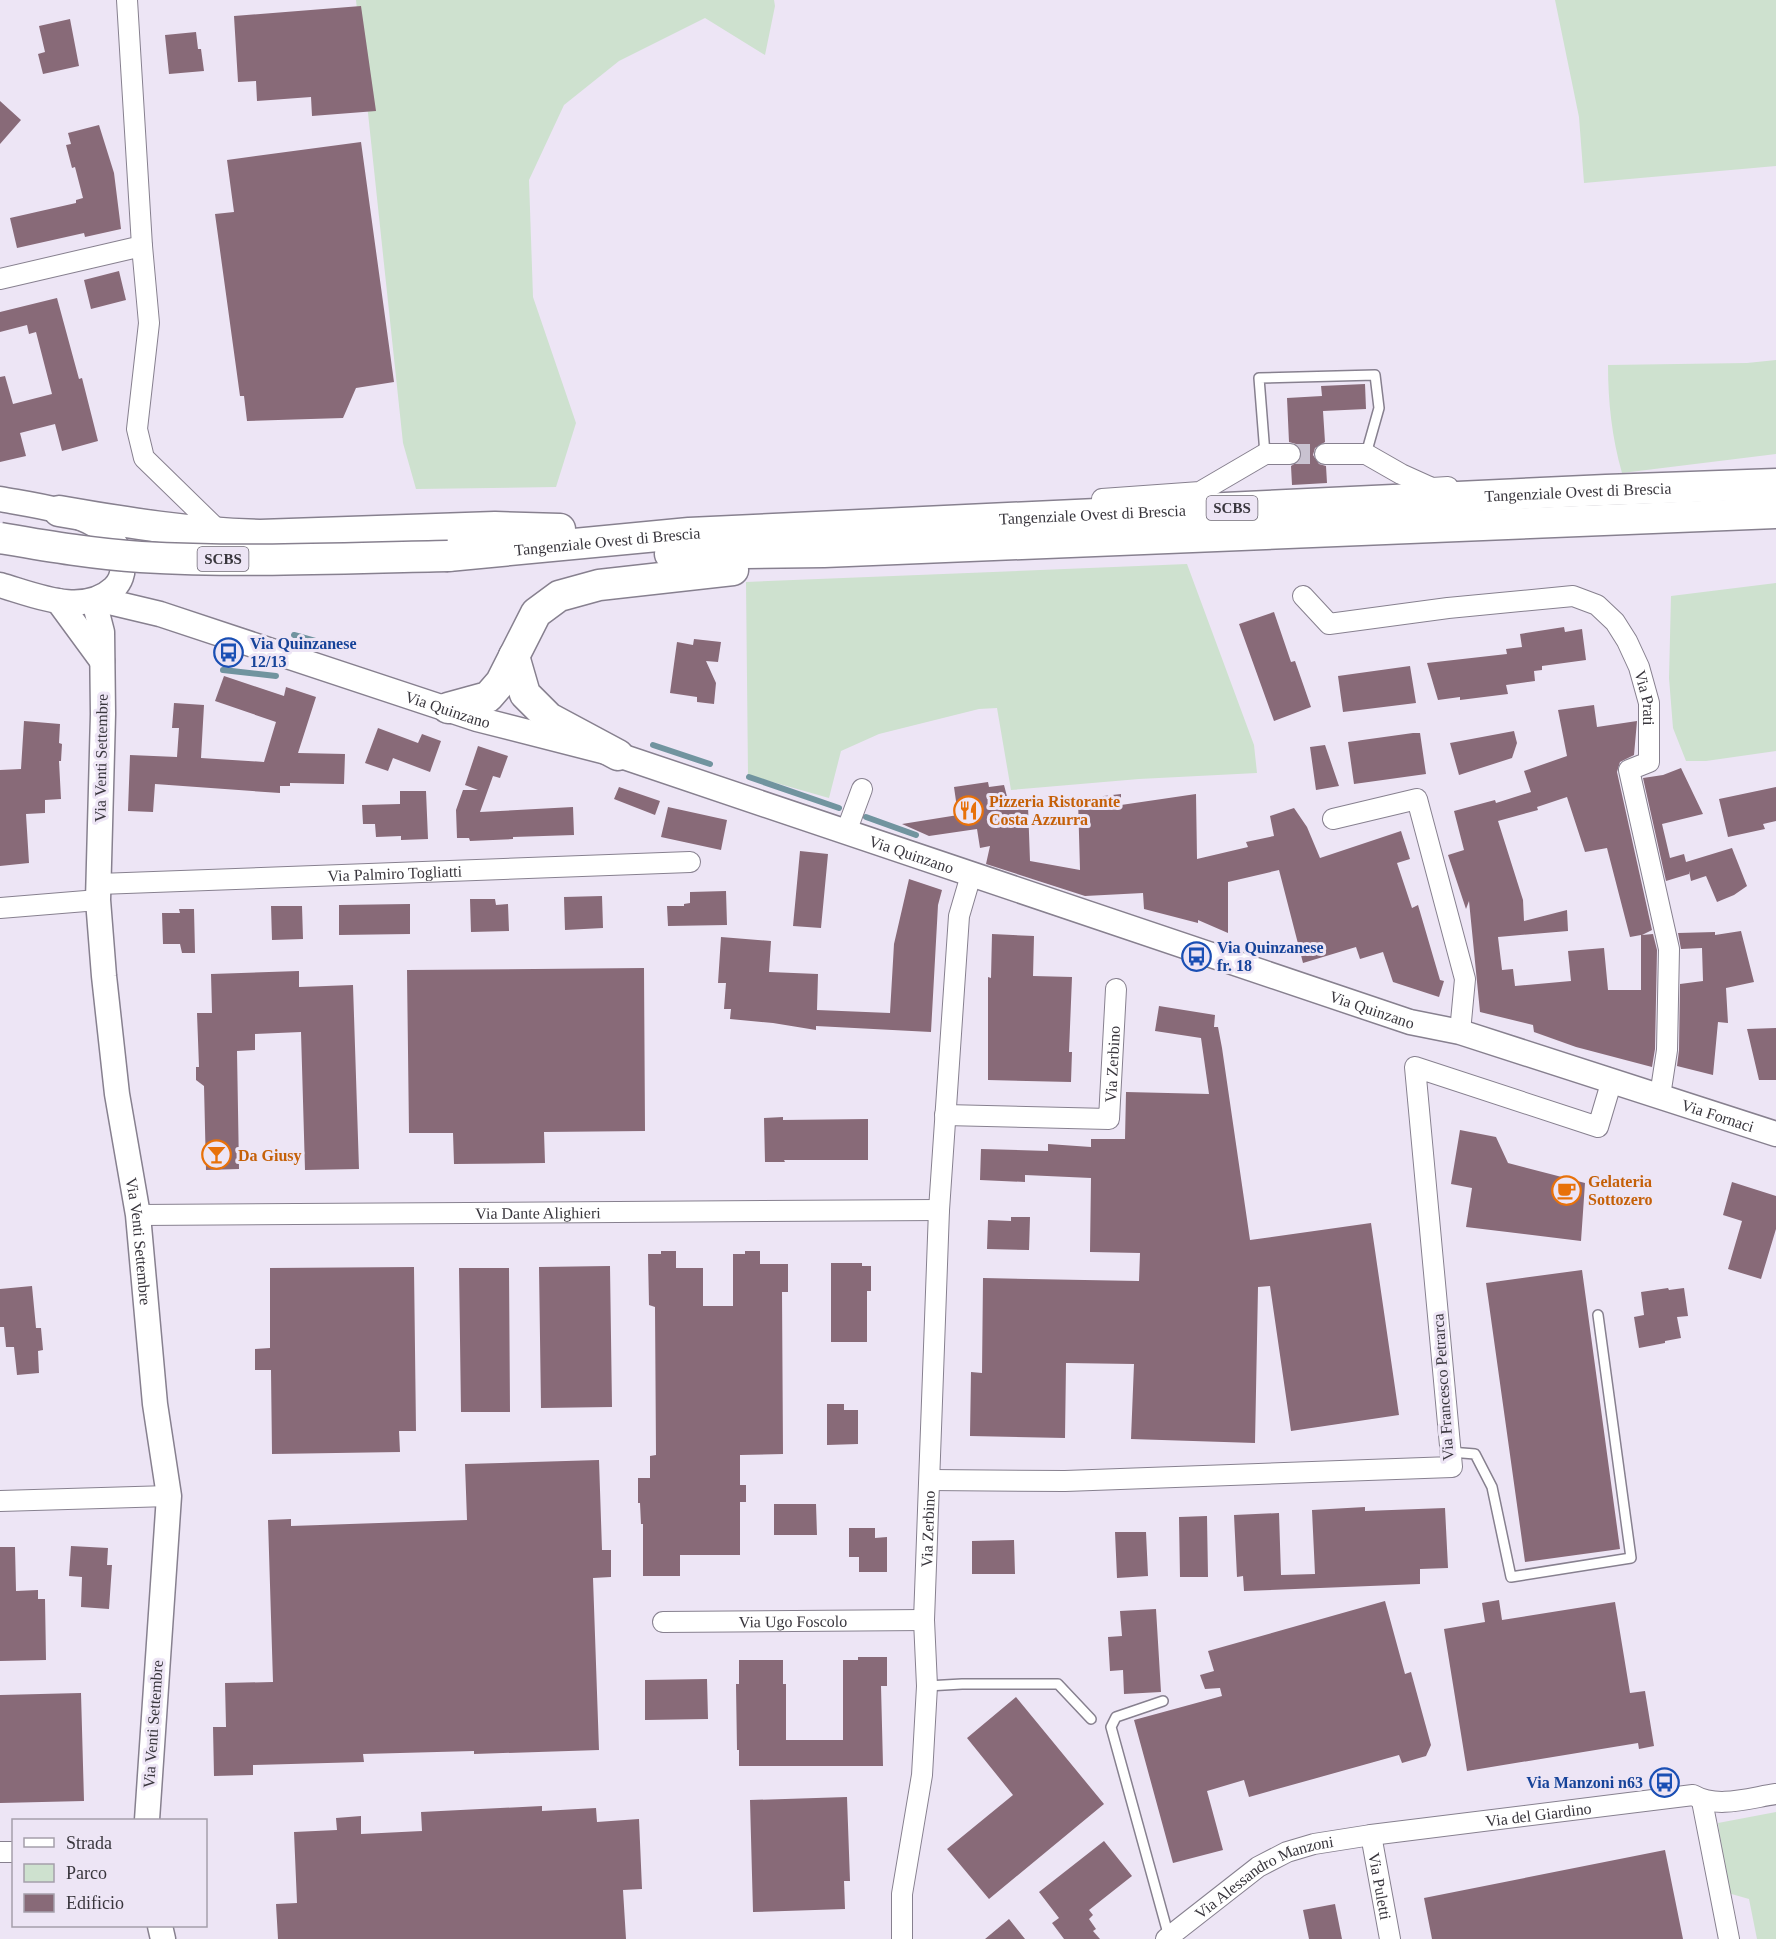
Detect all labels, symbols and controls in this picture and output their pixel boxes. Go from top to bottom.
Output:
street label: Tangenziale Ovest di Brescia [1484,479,1672,504]
road number: SCBS [1206,496,1258,520]
street label: Tangenziale Ovest di Brescia [999,501,1186,527]
street label: Tangenziale Ovest di Brescia [513,524,701,558]
road number: SCBS [198,547,248,571]
place label: Via Quinzanese 12/13 [250,635,357,670]
bus stop icon: Via Quinzanese 12/13 [213,636,245,668]
street label: Via Prati [1632,668,1658,726]
street label: Via Quinzano [403,687,492,731]
street label: Via Venti Settembre [91,694,111,822]
place label: Pizzeria Ristorante Costa Azzurra [989,793,1120,828]
restaurant icon: Pizzeria Ristorante Costa Azzurra [952,794,984,826]
street label: Via Quinzano [867,832,956,876]
street label: Via Palmiro Togliatti [327,862,463,884]
place label: Via Quinzanese fr. 18 [1217,939,1324,974]
bus stop icon: Via Quinzanese fr. 18 [1180,940,1212,972]
street label: Via Quinzano [1327,987,1416,1031]
street label: Via Zerbino [1101,1025,1123,1103]
street label: Via Fornaci [1680,1096,1757,1135]
bar icon: Da Giusy [201,1139,233,1171]
place label: Da Giusy [238,1147,302,1165]
place label: Gelateria Sottozero [1588,1173,1653,1208]
cafe icon: Gelateria Sottozero [1551,1174,1583,1206]
street label: Via Venti Settembre [123,1176,155,1306]
street label: Via Dante Alighieri [475,1204,601,1222]
street label: Via Francesco Petrarca [1429,1313,1457,1461]
street label: Via Zerbino [917,1490,937,1568]
street label: Via Ugo Foscolo [739,1612,847,1631]
street label: Via Venti Settembre [140,1659,166,1789]
bus stop icon: Via Manzoni n63 [1648,1766,1680,1798]
place label: Via Manzoni n63 [1526,1774,1643,1791]
street label: Via del Giardino [1484,1799,1592,1829]
legend [12,1819,207,1927]
street label: Via Alessandro Manzoni [1191,1832,1335,1922]
text: Strada [66,1833,112,1853]
street label: Via Puletti [1366,1851,1395,1922]
text: Parco [66,1863,107,1883]
text: Edificio [66,1893,124,1913]

